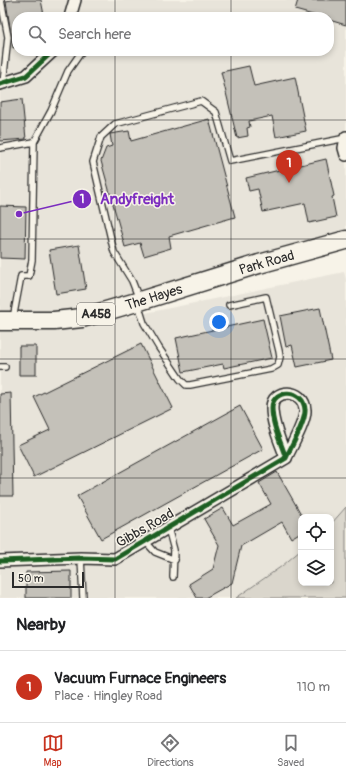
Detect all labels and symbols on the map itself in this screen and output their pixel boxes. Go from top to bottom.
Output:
pin: 1 [276,150,302,183]
callout: Andyfreight [72,185,182,212]
text: Andyfreight [100,190,175,209]
text: 1 [80,192,84,207]
street label: Park Road [237,246,296,278]
street label: The Hayes [123,280,185,313]
road number: A458 [77,303,115,325]
your location [209,312,229,332]
street label: Gibbs Road [113,505,177,551]
scale bar [12,570,84,589]

